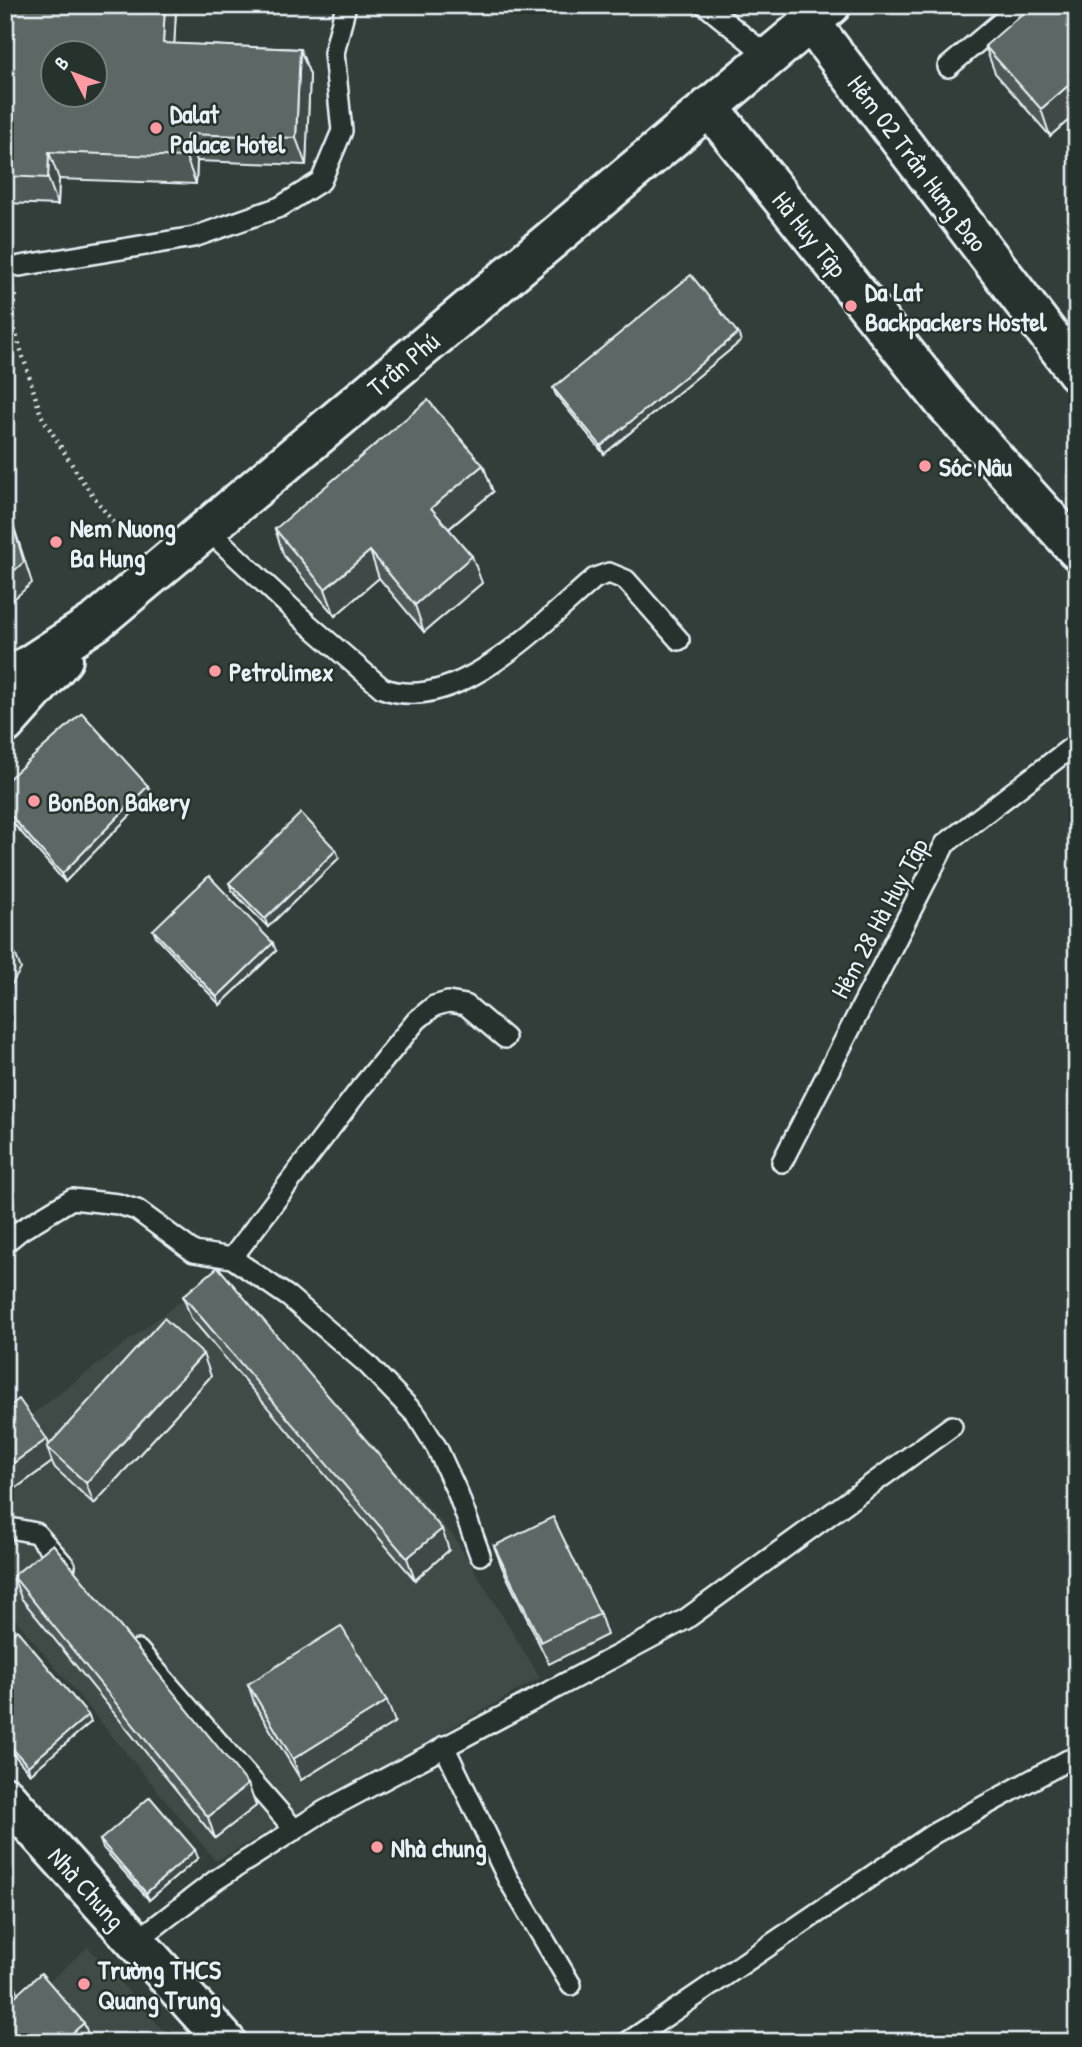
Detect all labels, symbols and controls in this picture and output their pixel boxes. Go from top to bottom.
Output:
north arrow [38,38,108,108]
text: B [48,50,74,75]
street label: Hẻm 02 Trần Hưng Đạo [840,67,996,259]
place label: Dalat Palace Hotel [170,96,286,161]
marker: Dalat Palace Hotel [148,120,164,136]
street label: Hà Huy Tập [765,184,855,284]
place label: Da Lat Backpackers Hostel [865,274,1048,340]
marker: Da Lat Backpackers Hostel [843,298,859,314]
street label: Trần Phú [360,324,446,404]
place label: Sóc Nâu [939,449,1013,484]
marker: Sóc Nâu [917,458,933,474]
place label: Nem Nuong Ba Hung [70,510,176,576]
marker: Nem Nuong Ba Hung [48,534,64,550]
place label: Petrolimex [229,654,334,689]
marker: Petrolimex [207,663,223,679]
place label: BonBon Bakery [48,784,190,820]
marker: BonBon Bakery [26,793,42,809]
street label: Hẻm 28 Hà Huy Tập [822,832,936,1004]
place label: Nhà chung [391,1830,487,1866]
street label: Nhà Chung [41,1839,133,1937]
marker: Nhà chung [369,1839,385,1855]
place label: Trường THCS Quang Trung [97,1952,221,2018]
marker: Trường THCS Quang Trung [76,1976,92,1992]

